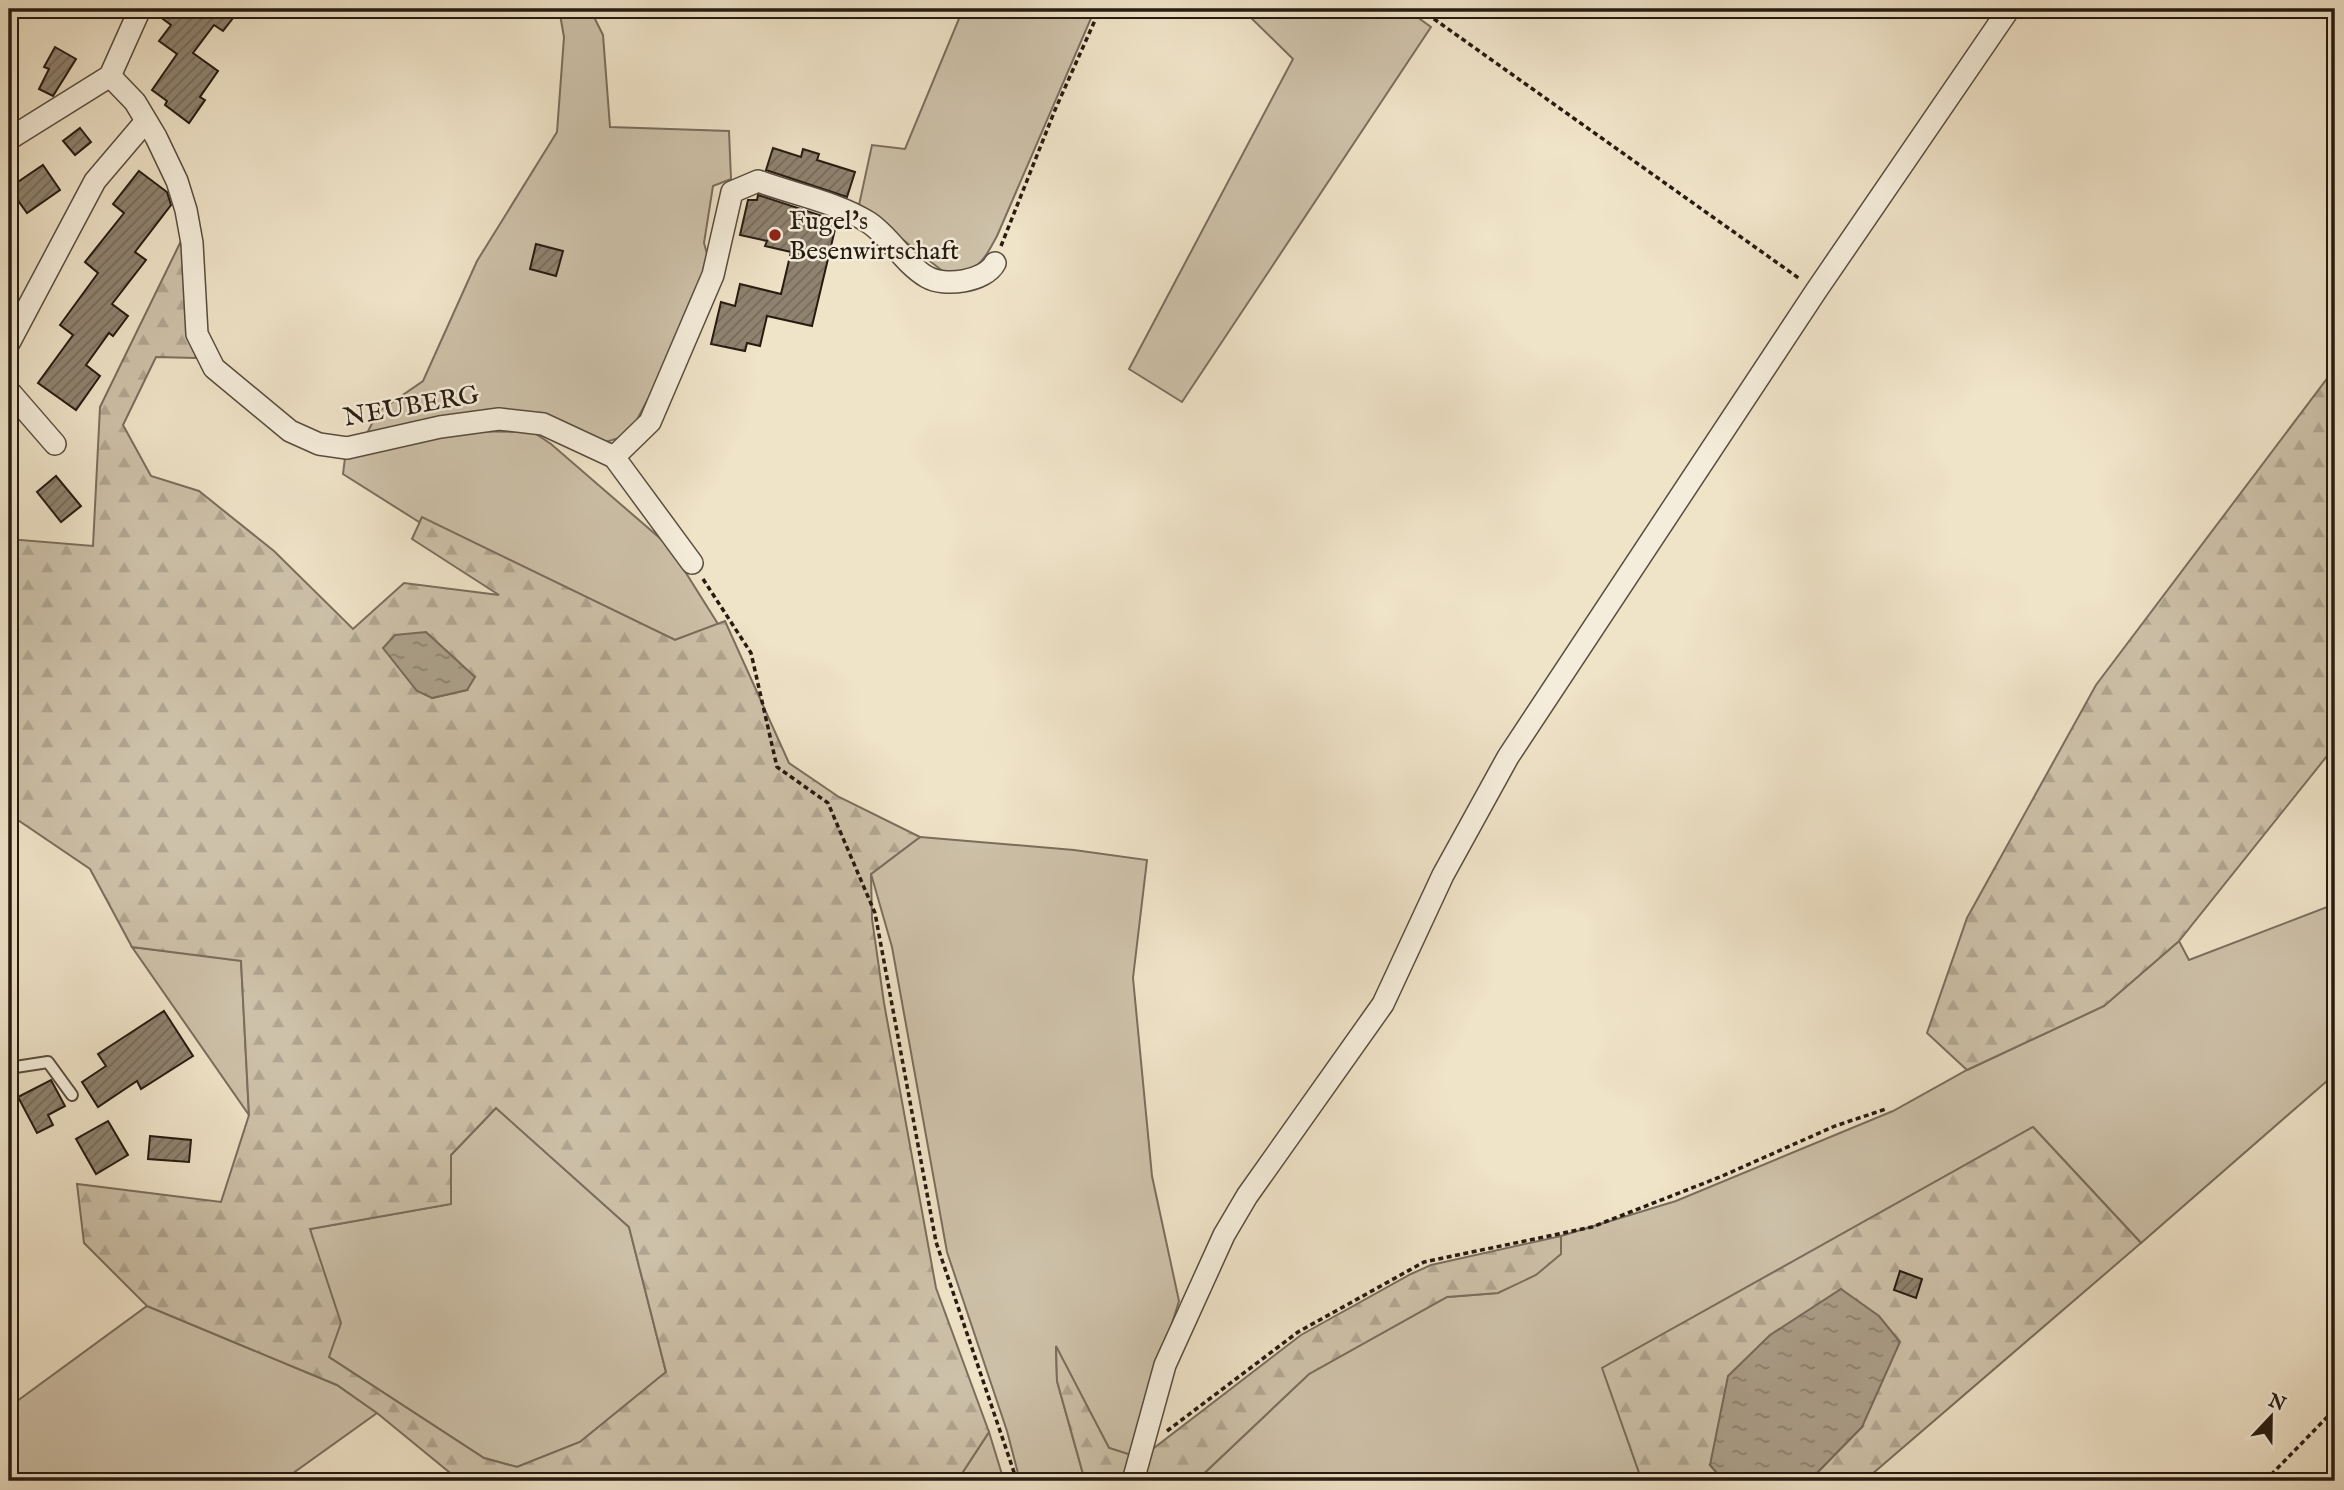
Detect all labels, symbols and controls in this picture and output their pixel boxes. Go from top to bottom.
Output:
place label: Fugel's Besenwirtschaft [789,205,959,268]
marker: Fugel's Besenwirtschaft [767,227,783,243]
street label: NEUBERG [341,378,482,435]
north arrow [2236,1382,2306,1452]
text: N [2264,1389,2289,1418]

